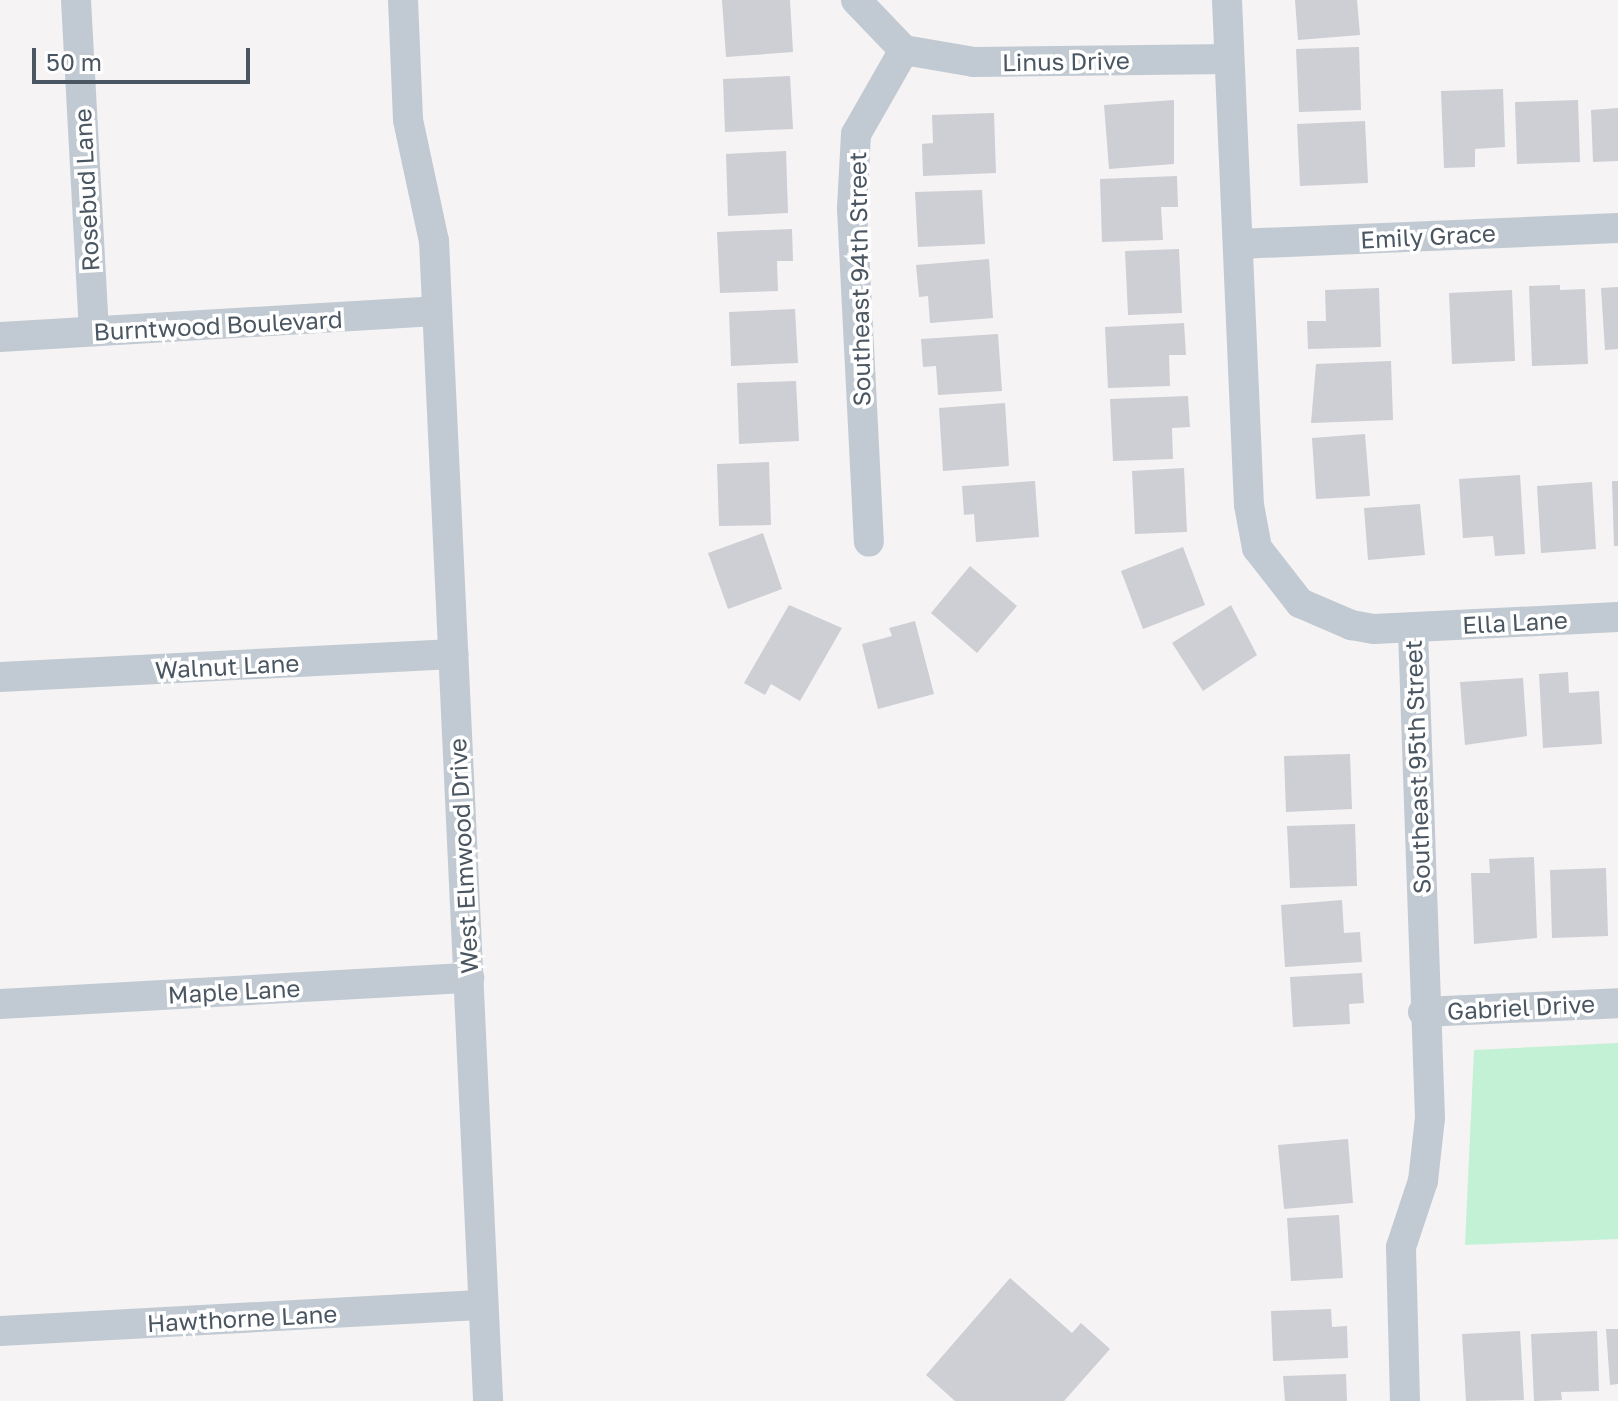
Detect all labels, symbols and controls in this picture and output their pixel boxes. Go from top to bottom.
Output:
scale bar [36,32,254,82]
street label: Linus Drive [1002,45,1130,77]
text: 50 m [46,47,102,76]
street label: Rosebud Lane [67,108,105,272]
street label: Southeast 94th Street [842,151,876,407]
street label: Emily Grace [1360,218,1496,254]
street label: Burntwood Boulevard [93,304,343,346]
street label: Ella Lane [1461,605,1569,639]
street label: Southeast 95th Street [1398,639,1436,895]
street label: Walnut Lane [154,648,300,684]
street label: West Elmwood Drive [442,737,484,975]
street label: Maple Lane [167,973,301,1009]
street label: Gabriel Drive [1446,989,1596,1025]
street label: Hawthorne Lane [146,1299,338,1337]

